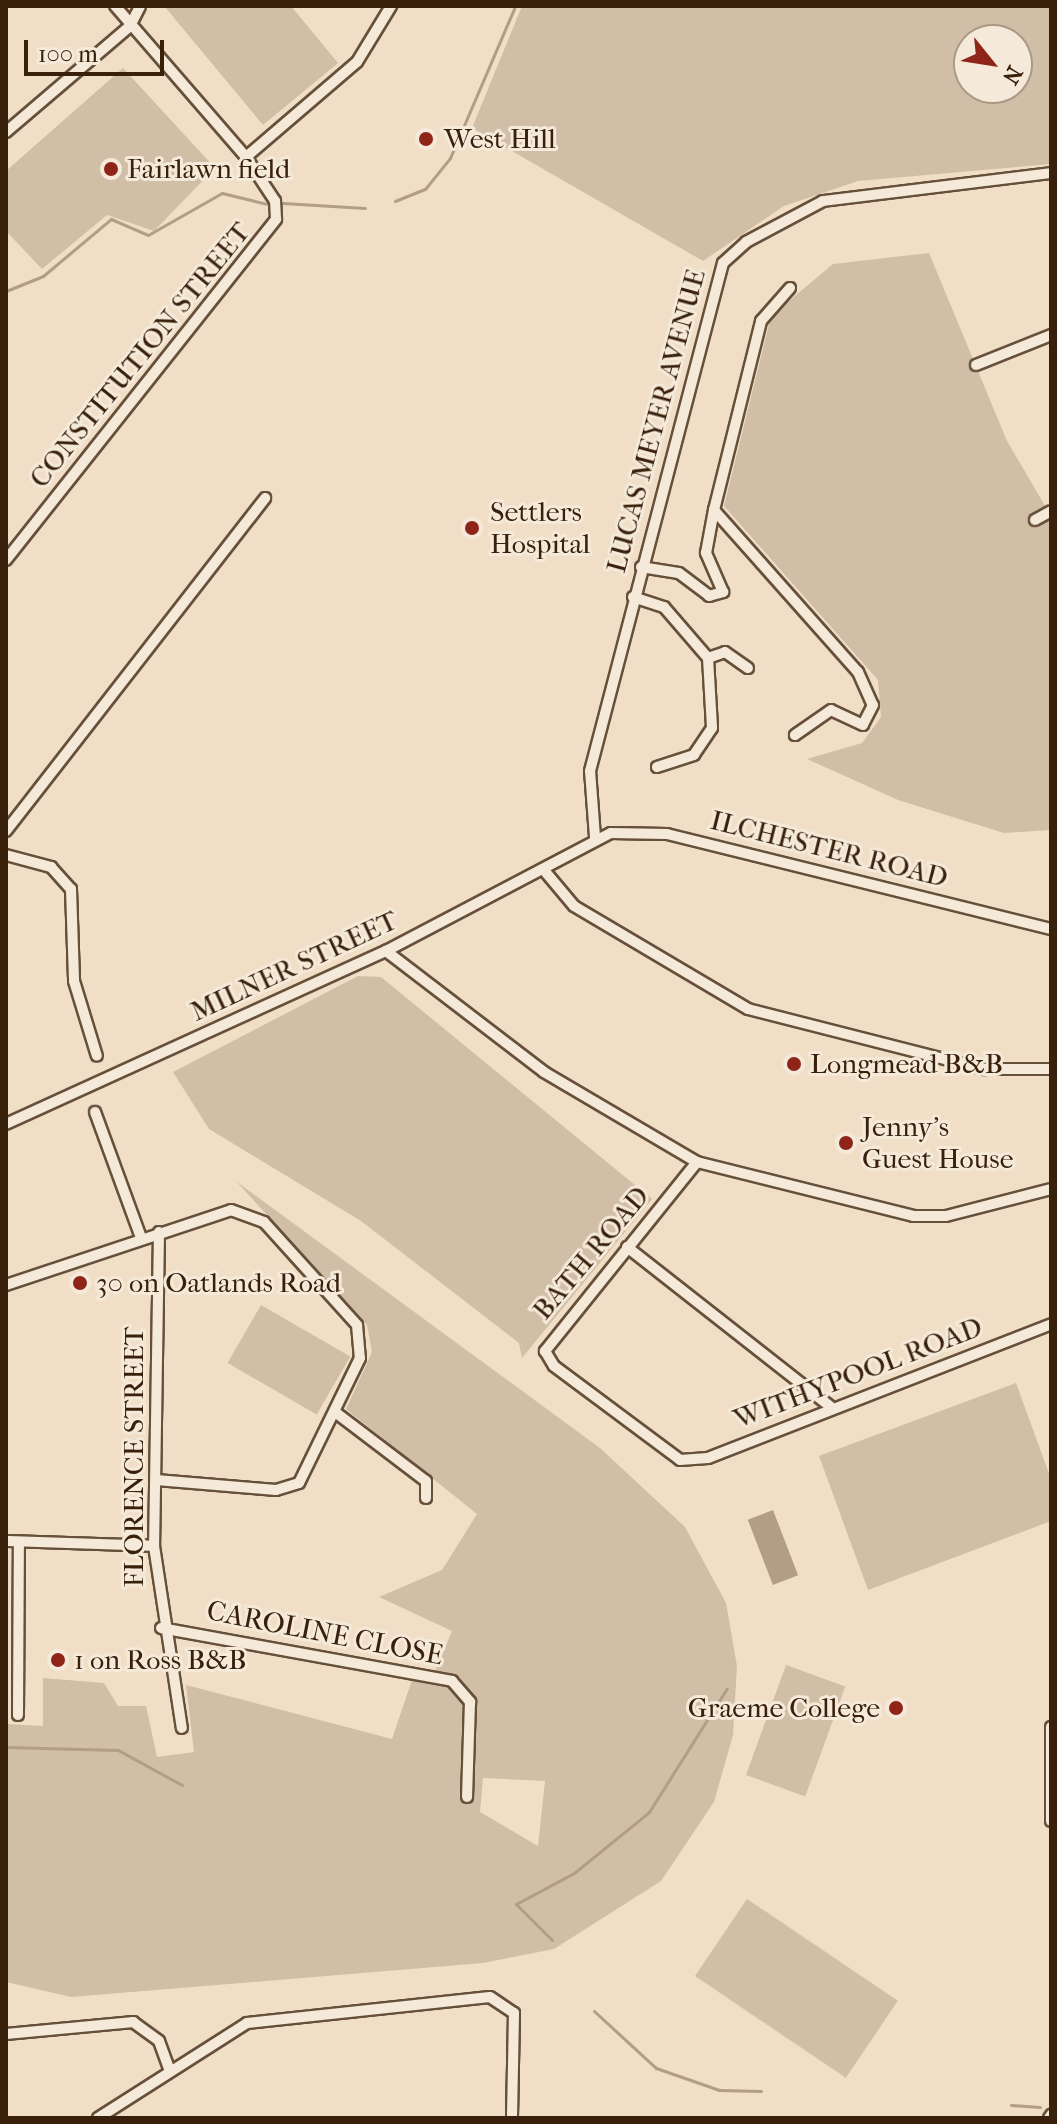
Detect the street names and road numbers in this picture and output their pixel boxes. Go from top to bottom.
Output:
street label: CONSTITUTION STREET [23,216,257,494]
street label: LUCAS MEYER AVENUE [599,266,713,576]
street label: ILCHESTER ROAD [707,803,951,895]
street label: MILNER STREET [185,903,403,1029]
street label: BATH ROAD [526,1180,656,1326]
street label: WITHYPOOL ROAD [729,1310,987,1436]
street label: FLORENCE STREET [117,1327,151,1587]
street label: CAROLINE CLOSE [204,1594,446,1672]

